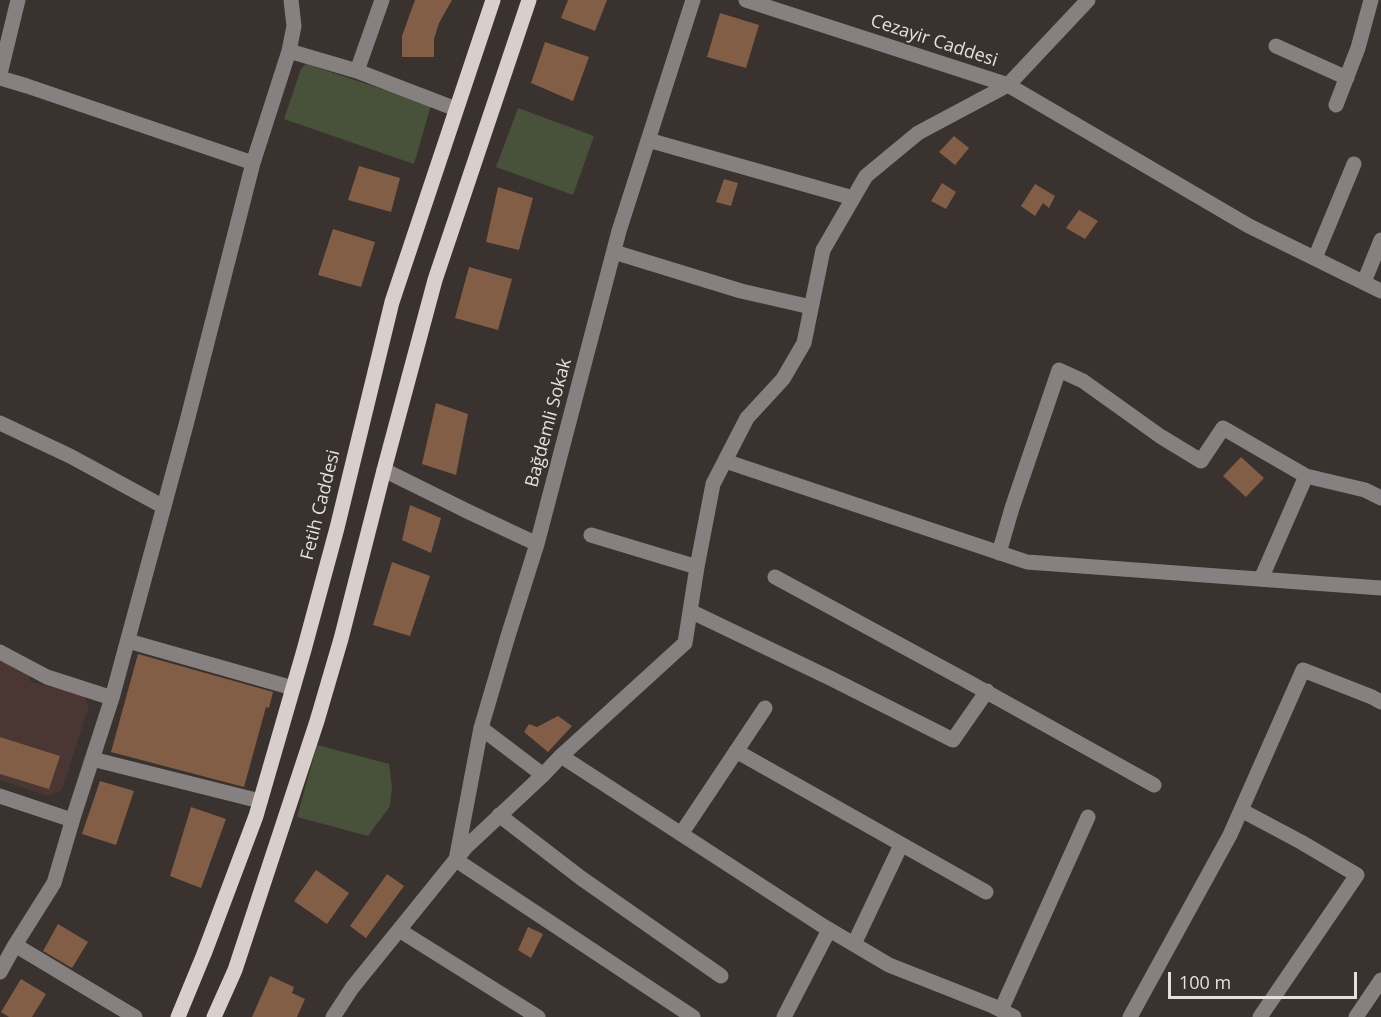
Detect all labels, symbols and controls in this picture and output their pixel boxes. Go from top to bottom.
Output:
street label: Cezayir Caddesi [868,10,1000,72]
street label: Bağdemli Sokak [521,356,577,490]
street label: Fetih Caddesi [297,448,345,562]
scale bar [1171,960,1360,998]
text: 100 m [1179,970,1231,994]

